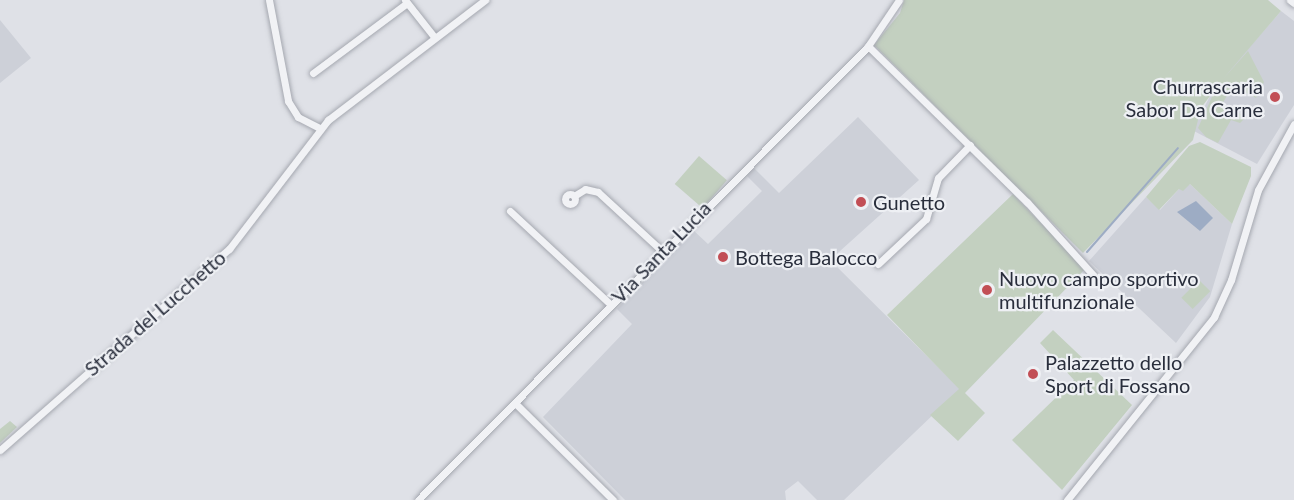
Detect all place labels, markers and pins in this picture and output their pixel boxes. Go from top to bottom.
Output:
place label: Churrascaria Sabor Da Carne [1125,74,1263,121]
marker: Churrascaria Sabor Da Carne [1268,90,1282,104]
place label: Gunetto [873,190,945,214]
marker: Gunetto [854,195,868,209]
place label: Bottega Balocco [735,245,877,269]
marker: Bottega Balocco [716,250,730,264]
place label: Nuovo campo sportivo multifunzionale [999,266,1199,313]
marker: Nuovo campo sportivo multifunzionale [980,283,994,297]
place label: Palazzetto dello Sport di Fossano [1045,350,1190,397]
marker: Palazzetto dello Sport di Fossano [1026,367,1040,381]

